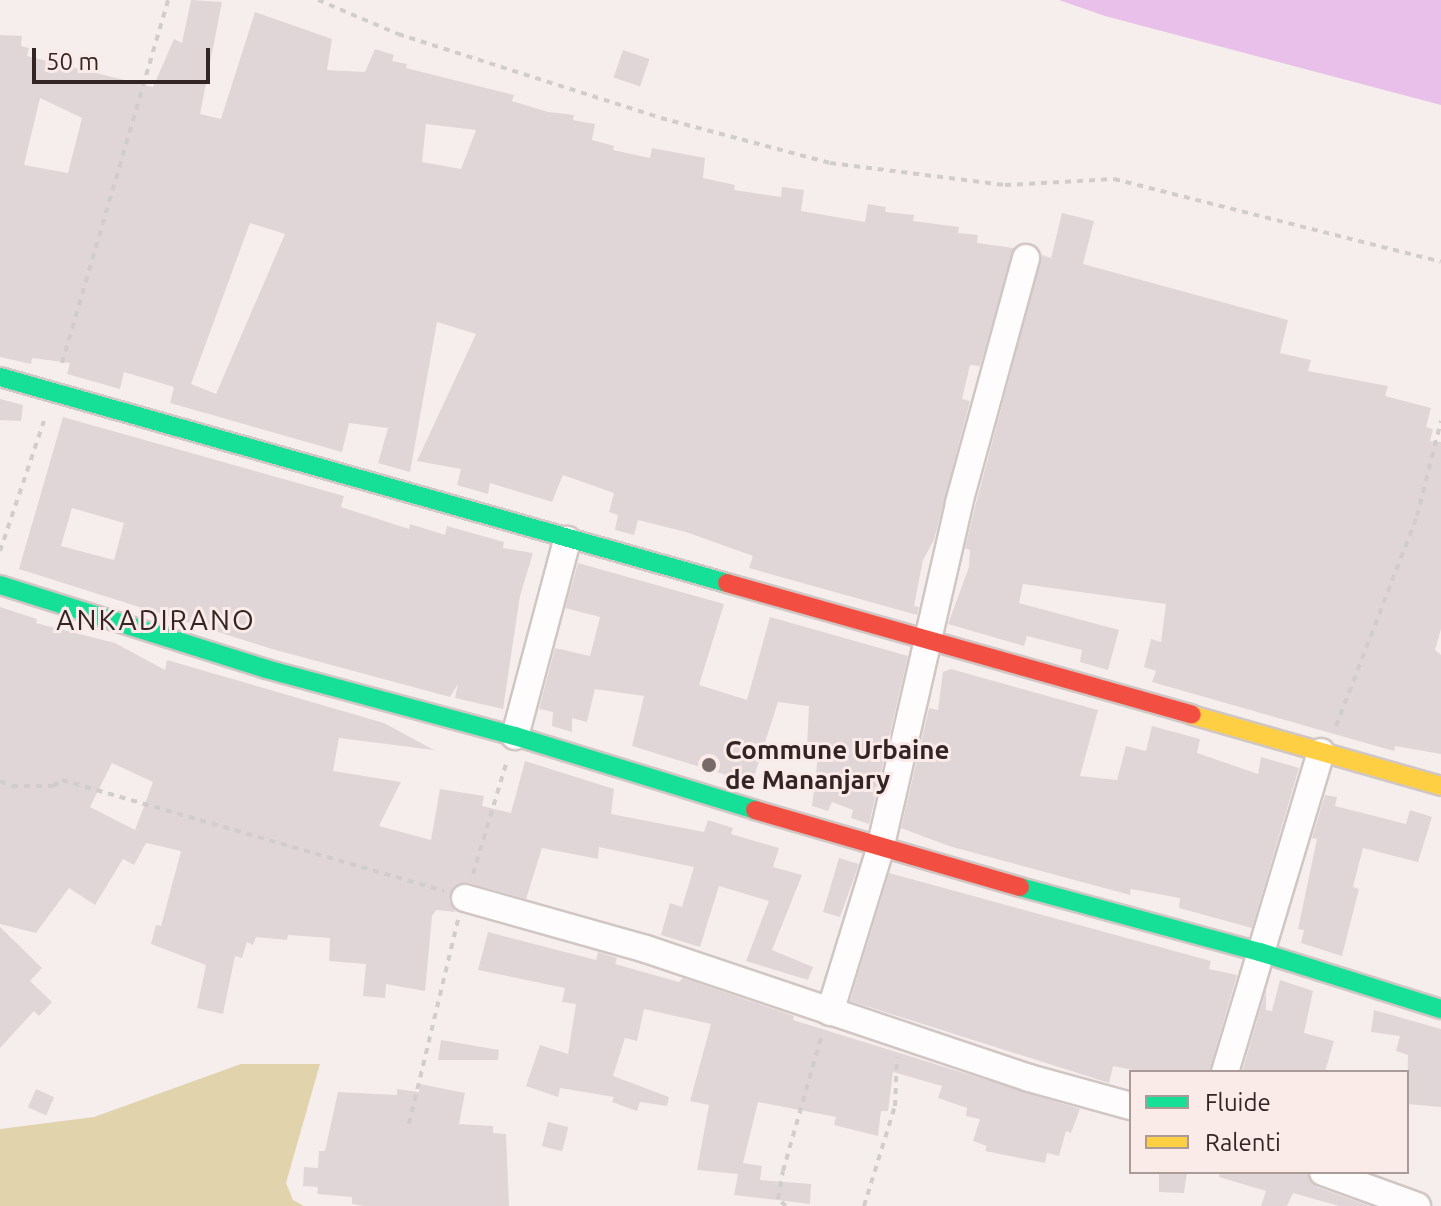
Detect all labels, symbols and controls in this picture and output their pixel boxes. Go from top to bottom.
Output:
scale bar [36,32,214,82]
text: 50 m [46,48,99,75]
district label: ANKADIRANO [56,603,256,637]
place label: Commune Urbaine de Mananjary [725,734,949,796]
marker: Commune Urbaine de Mananjary [700,756,718,774]
legend [1129,1070,1409,1174]
text: Fluide [1205,1089,1271,1116]
text: Ralenti [1205,1129,1281,1156]

